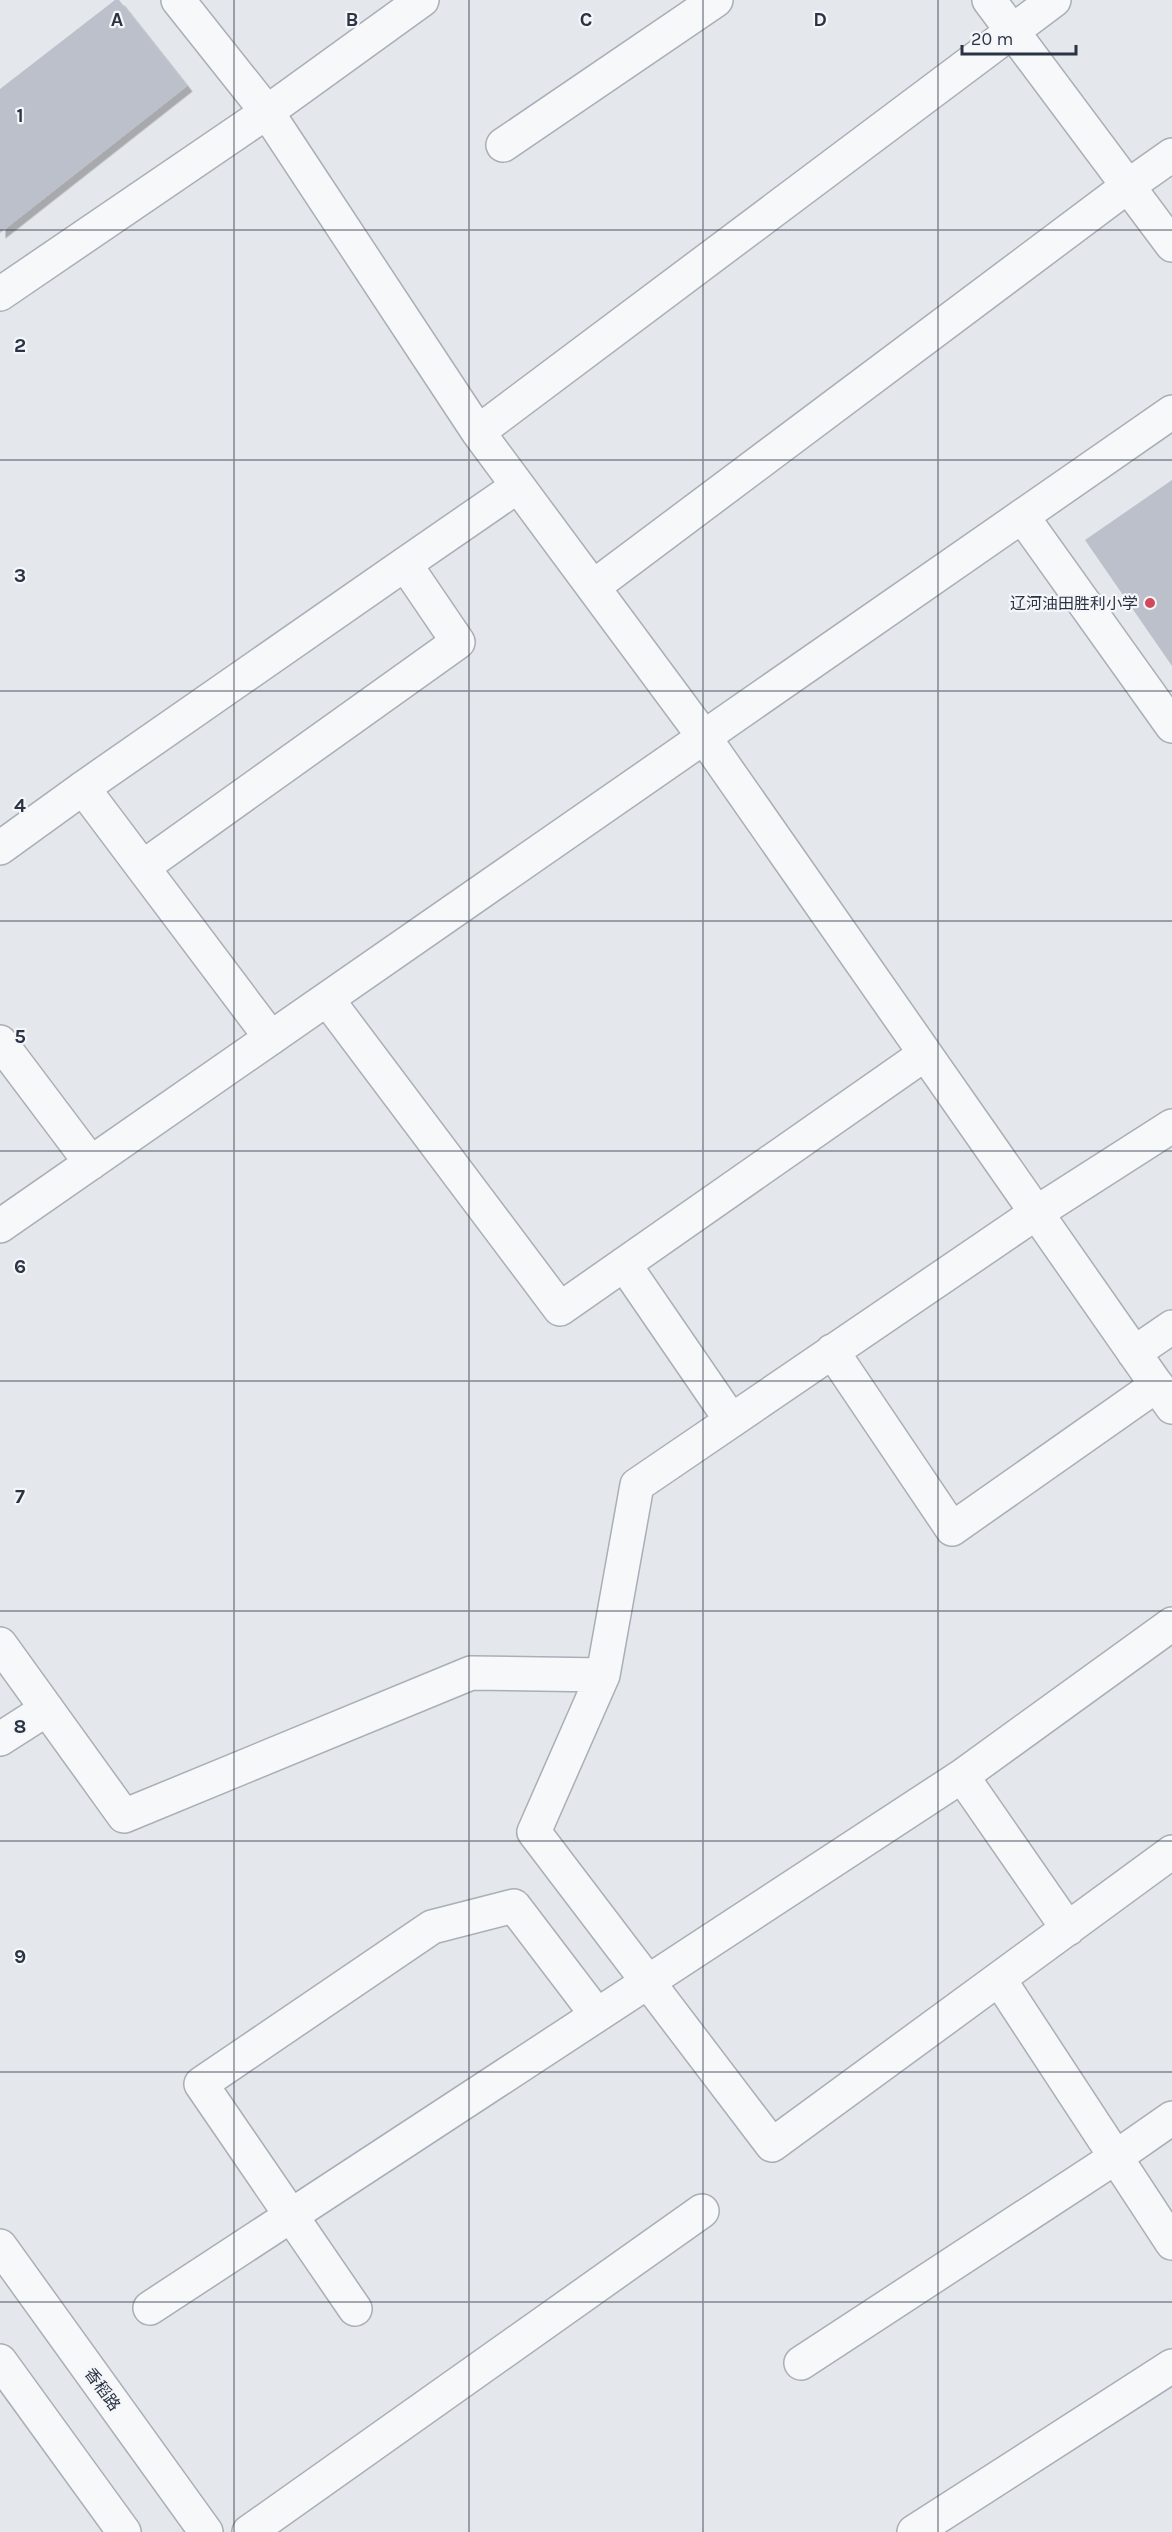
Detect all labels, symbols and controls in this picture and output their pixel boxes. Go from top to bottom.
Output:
text: A [111,8,124,31]
text: B [346,8,358,31]
text: C [580,8,592,31]
text: D [813,8,827,31]
scale bar [962,18,1076,56]
text: 20 m [971,28,1013,50]
text: 1 [16,104,24,127]
text: 2 [14,334,26,357]
text: 3 [14,564,26,587]
place label: 辽河油田胜利小学 [1010,594,1138,613]
marker: 辽河油田胜利小学 [1143,596,1157,610]
text: 4 [14,794,26,817]
text: 5 [14,1025,26,1048]
text: 6 [14,1255,26,1278]
text: 7 [15,1485,25,1508]
text: 8 [14,1715,26,1738]
text: 9 [14,1945,26,1968]
street label: 香稻路 [81,2364,124,2414]

